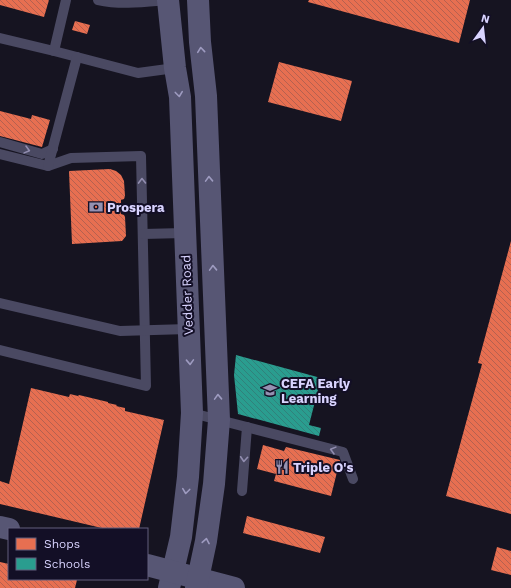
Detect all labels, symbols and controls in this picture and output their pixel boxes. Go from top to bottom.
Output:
north arrow [463,8,503,48]
text: N [480,11,491,26]
one-way arrow [197,47,206,53]
one-way arrow [174,91,183,97]
one-way arrow [24,145,30,153]
one-way arrow [205,176,213,182]
one-way arrow [138,178,146,184]
bank icon: Prospera [88,199,104,215]
place label: Prospera [107,200,165,215]
street label: Vedder Road [178,255,196,335]
one-way arrow [208,265,217,271]
one-way arrow [185,359,194,365]
place label: CEFA Early Learning [281,376,351,406]
school or university icon: CEFA Early Learning [262,382,278,398]
one-way arrow [214,394,222,400]
one-way arrow [329,446,336,455]
one-way arrow [240,456,249,462]
restaurant icon: Triple O's [274,459,290,475]
place label: Triple O's [293,460,353,475]
one-way arrow [182,488,191,494]
legend [8,528,148,580]
text: Shops [44,537,80,551]
one-way arrow [201,537,210,544]
text: Schools [44,557,90,571]

